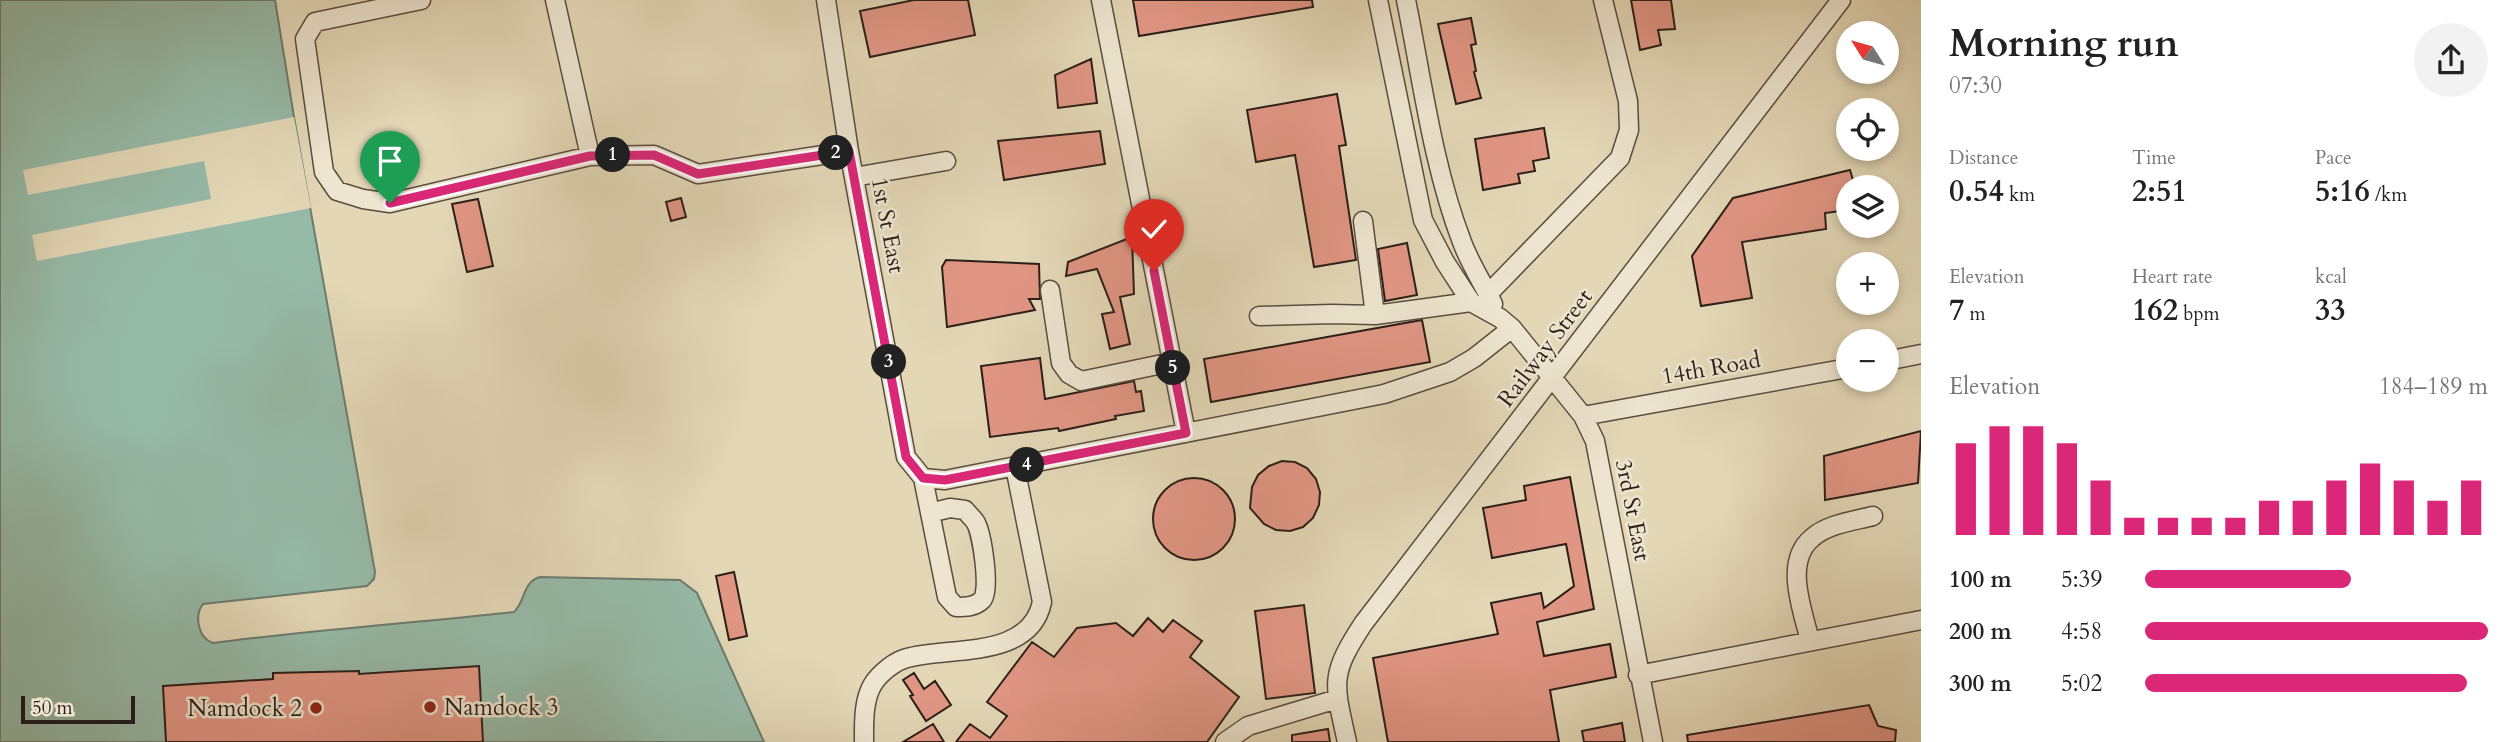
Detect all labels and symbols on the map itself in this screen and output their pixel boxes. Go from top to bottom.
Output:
north arrow [1836,21,1899,84]
pin [360,131,420,203]
pin: 2 [818,136,854,170]
pin: 1 [596,138,630,172]
street label: 1st St East [864,174,912,276]
pin [1124,199,1184,271]
street label: Railway Street [1490,283,1600,413]
pin: 3 [872,344,906,380]
street label: 14th Road [1659,344,1764,392]
pin: 5 [1156,350,1190,386]
pin: 4 [1010,448,1044,482]
street label: 3rd St East [1608,457,1658,563]
place label: Namdock 3 [444,692,558,723]
scale bar [21,693,135,725]
place label: Namdock 2 [188,693,302,724]
marker: Namdock 3 [422,699,438,715]
marker: Namdock 2 [308,700,324,716]

